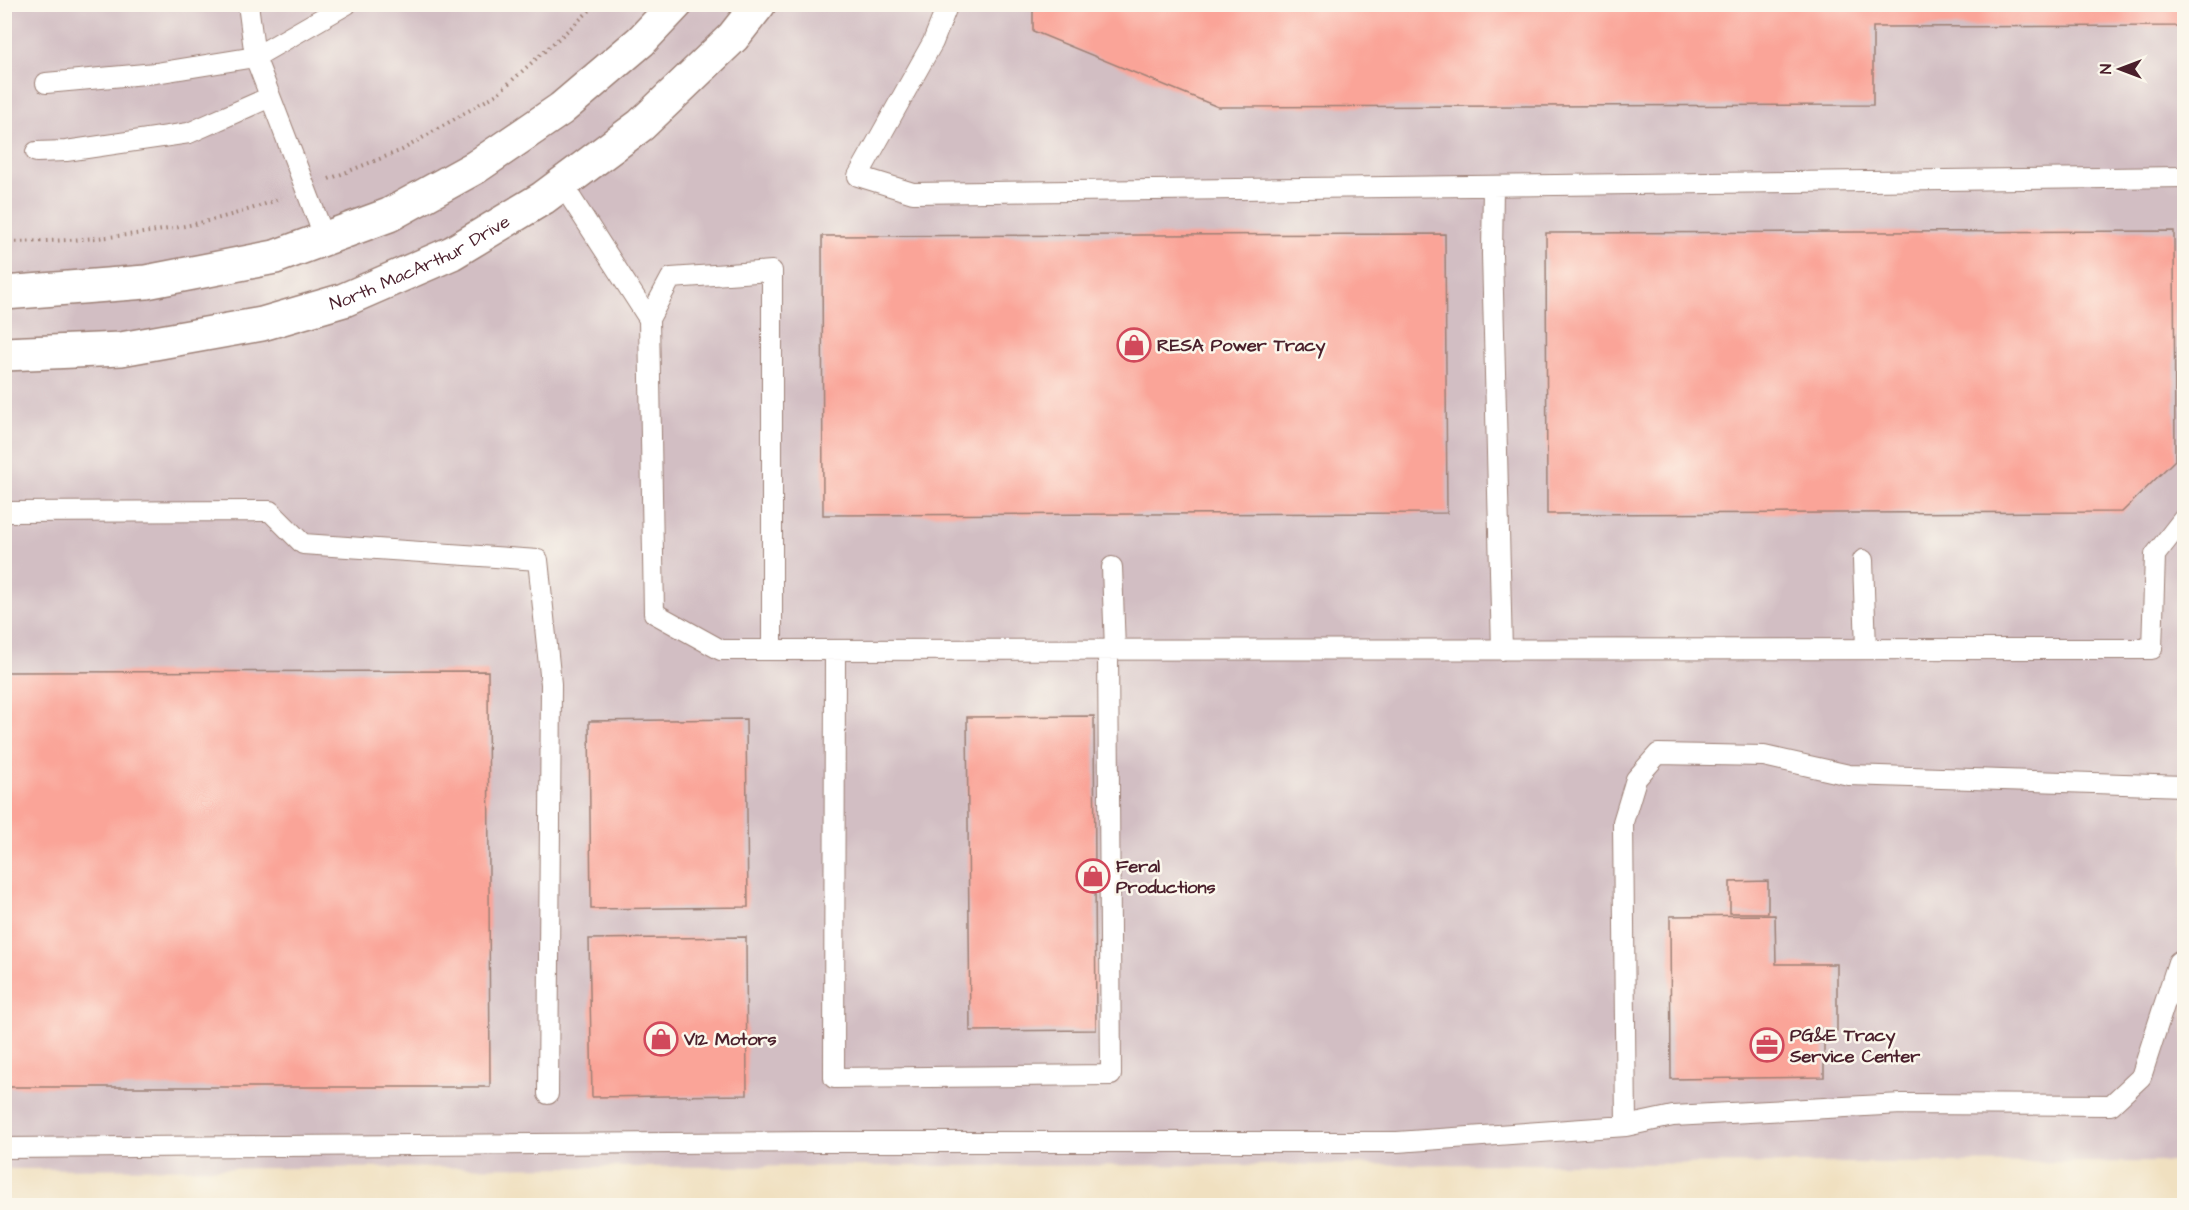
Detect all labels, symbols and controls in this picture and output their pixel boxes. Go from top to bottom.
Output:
north arrow [2090,39,2150,99]
text: N [2095,64,2117,74]
street label: North MacArthur Drive [327,209,515,317]
shop icon: RESA Power Tracy [1116,327,1152,363]
place label: RESA Power Tracy [1157,333,1326,359]
place label: Feral Productions [1116,854,1215,900]
shop icon: Feral Productions [1075,858,1111,894]
shop icon: V12 Motors [643,1021,679,1057]
place label: PG&E Tracy Service Center [1789,1023,1920,1069]
place label: V12 Motors [683,1027,776,1052]
office icon: PG&E Tracy Service Center [1749,1027,1785,1063]

